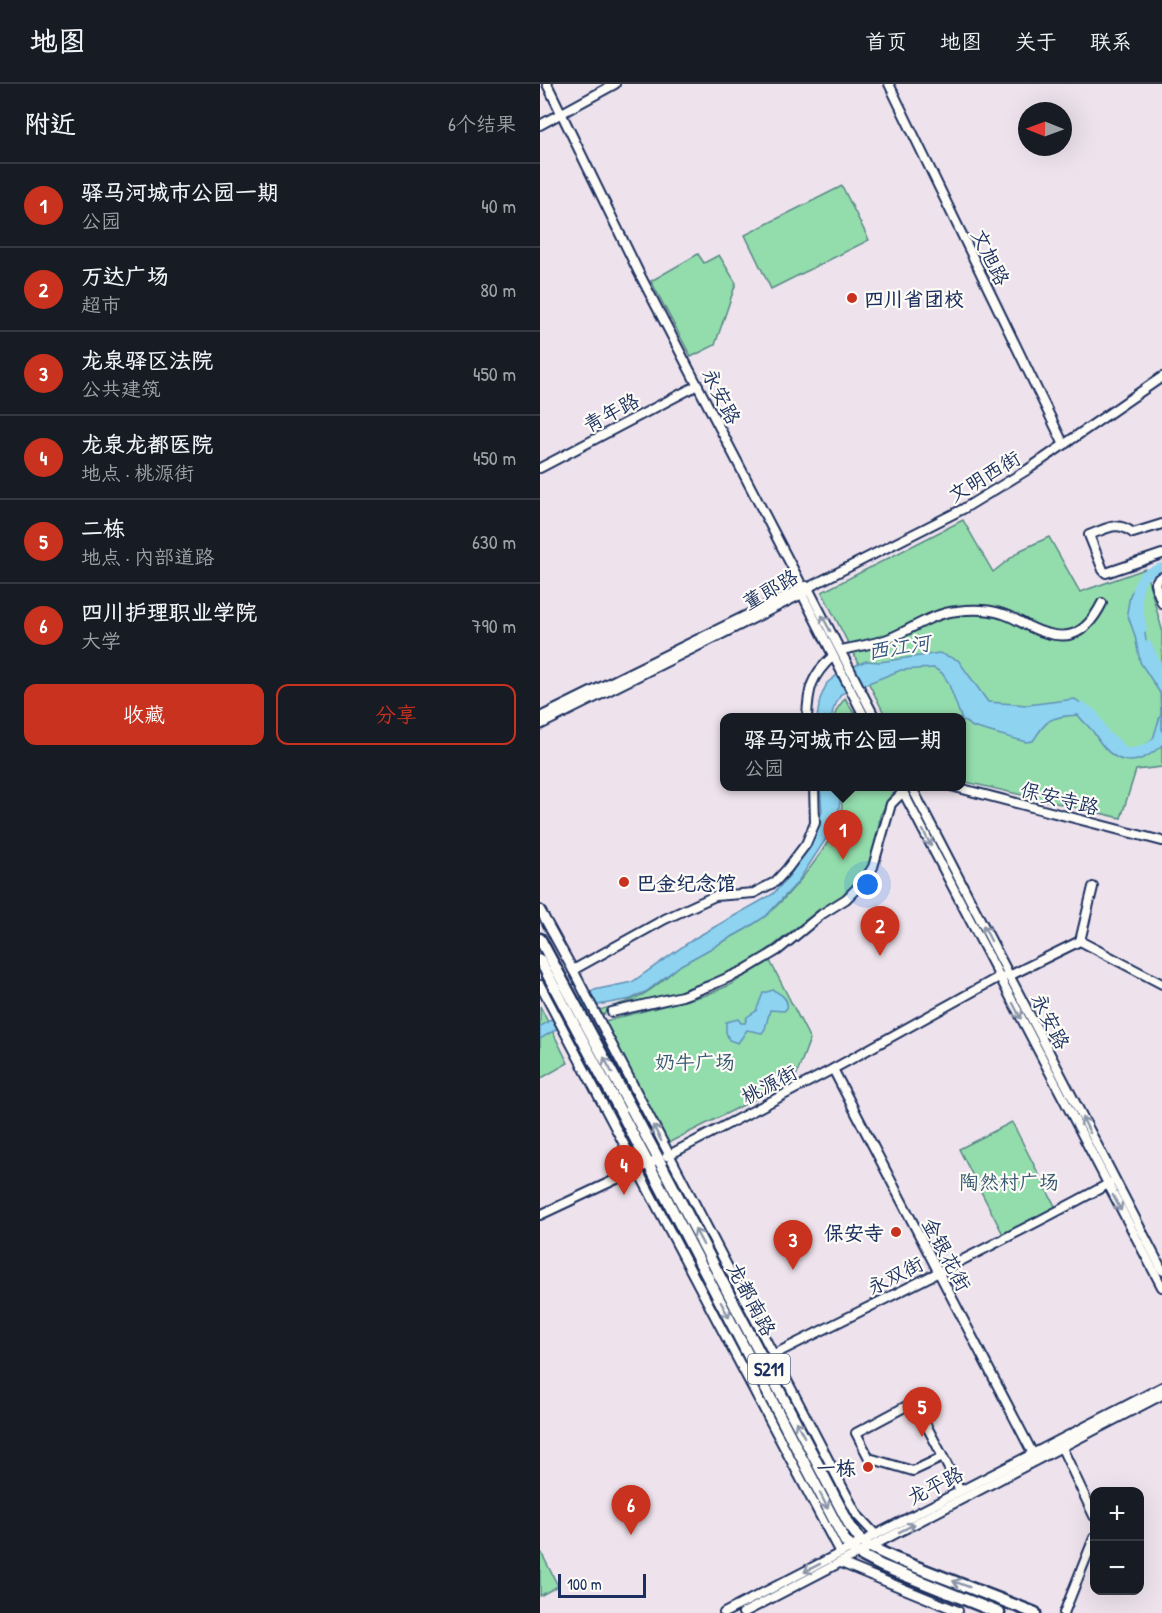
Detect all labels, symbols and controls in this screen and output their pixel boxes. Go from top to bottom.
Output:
text: 地图 [30,22,86,60]
text: 首页 [865,27,907,56]
text: 地图 [940,27,982,56]
text: 关于 [1015,27,1057,56]
text: 联系 [1090,27,1132,56]
north arrow [1018,102,1072,156]
text: 附近 [24,106,76,141]
text: 6个结果 [448,110,516,137]
text: 驿马河城市公园一期 [81,177,279,207]
text: 1 [40,192,47,219]
text: 40 m [481,192,516,219]
text: 公园 [81,207,121,234]
street label: 文旭路 [966,224,1017,291]
text: 万达广场 [81,261,169,291]
text: 2 [39,276,48,303]
text: 80 m [480,276,516,303]
place label: 四川省团校 [864,285,964,312]
text: 超市 [81,291,121,318]
marker: 四川省团校 [845,291,859,305]
text: 龙泉驿区法院 [81,345,213,375]
text: 3 [39,360,48,387]
text: 450 m [473,360,516,387]
street label: 永安路 [696,363,748,430]
text: 公共建筑 [81,375,161,402]
street label: 青年路 [578,386,645,438]
text: 龙泉龙都医院 [81,429,213,459]
text: 4 [40,444,47,471]
text: 450 m [473,444,516,471]
street label: 文明西街 [943,444,1025,508]
text: 地点 · 桃源街 [81,459,194,486]
text: 二栋 [81,513,125,543]
text: 5 [39,528,48,555]
text: 630 m [472,528,516,555]
text: 地点 · 内部道路 [81,543,214,570]
street label: 董郞路 [737,562,804,616]
text: 四川护理职业学院 [81,597,257,627]
text: 6 [40,612,47,639]
text: 790 m [472,612,516,639]
one-way arrow [820,615,832,632]
text: 大学 [81,627,121,654]
water label: 西江河 [866,627,935,666]
button: 收藏 [24,684,264,745]
button: 分享 [276,684,516,745]
popup [720,713,966,791]
text: 驿马河城市公园一期 [744,724,942,754]
text: 公园 [744,754,784,781]
street label: 保安寺路 [1018,775,1103,821]
pin: 1 [824,810,862,860]
one-way arrow [922,829,934,847]
place label: 巴金纪念馆 [636,869,736,896]
your location [853,870,882,899]
marker: 巴金纪念馆 [617,875,631,889]
pin: 2 [860,906,900,956]
one-way arrow [981,925,992,943]
street label: 永安路 [1025,988,1077,1055]
one-way arrow [1012,1002,1023,1020]
park label: 奶牛广场 [655,1048,735,1075]
one-way arrow [602,1057,614,1074]
street label: 桃源街 [736,1058,802,1110]
one-way arrow [1080,1117,1092,1134]
one-way arrow [651,1124,662,1142]
pin: 4 [604,1146,644,1195]
park label: 陶然村广场 [959,1168,1059,1195]
one-way arrow [1111,1194,1123,1211]
street label: 金银花街 [916,1212,978,1296]
place label: 保安寺 [824,1219,884,1246]
pin: 3 [774,1220,812,1270]
marker: 保安寺 [889,1225,903,1239]
one-way arrow [693,1229,705,1247]
street label: 永双街 [862,1249,928,1301]
street label: 龙都南路 [721,1257,783,1342]
one-way arrow [720,1300,731,1318]
road number: S211 [748,1354,790,1384]
pin: 5 [902,1388,941,1437]
one-way arrow [794,1420,805,1438]
place label: 一栋 [816,1454,856,1481]
street label: 龙平路 [902,1459,969,1511]
marker: 一栋 [861,1460,875,1474]
pin: 6 [612,1486,650,1535]
map controls [1090,1487,1144,1595]
button: + [1090,1487,1144,1541]
one-way arrow [819,1492,830,1510]
one-way arrow [898,1522,915,1534]
button: − [1090,1541,1144,1595]
one-way arrow [803,1563,821,1574]
scale bar [558,1571,646,1598]
text: 100 m [567,1573,602,1595]
one-way arrow [952,1578,971,1589]

